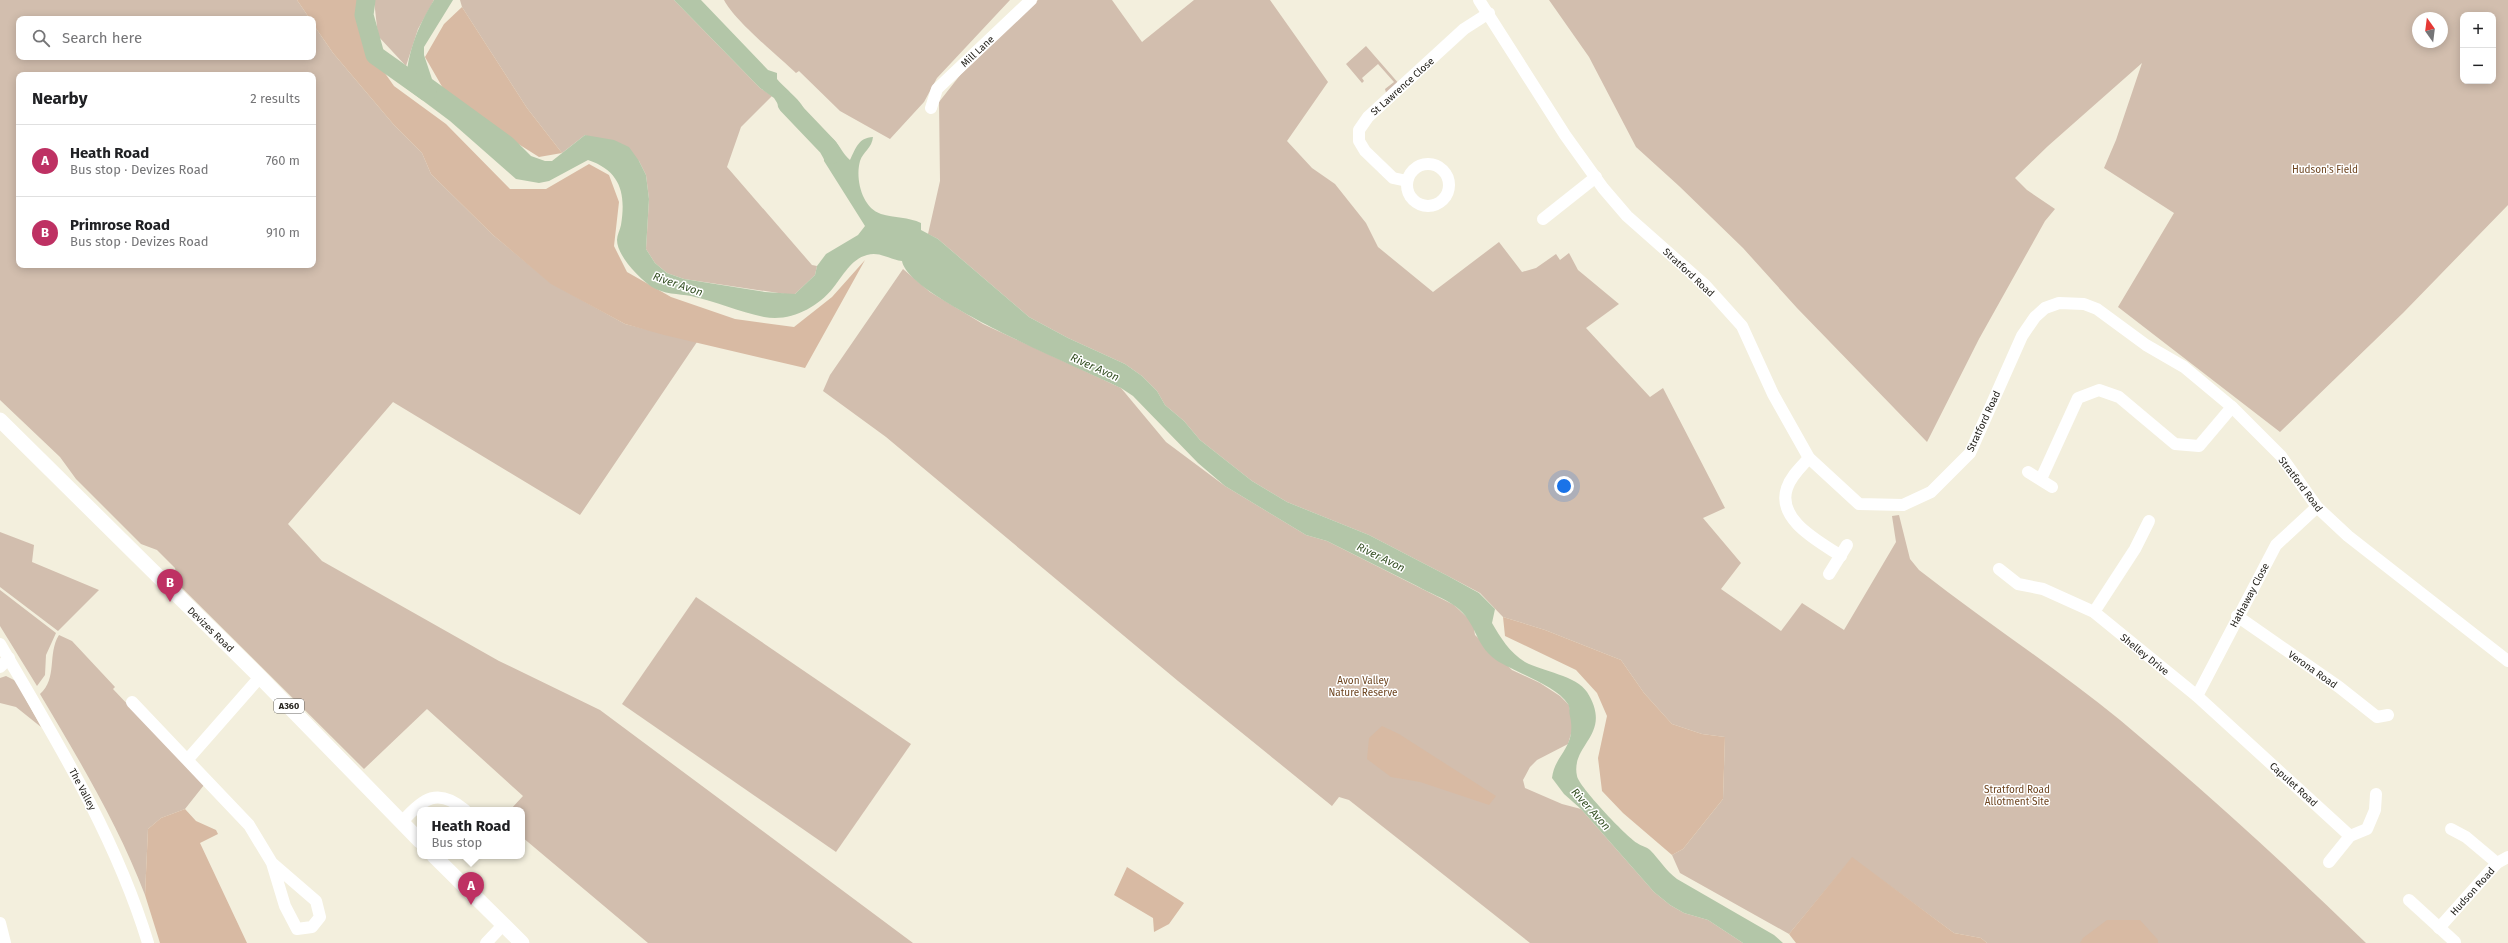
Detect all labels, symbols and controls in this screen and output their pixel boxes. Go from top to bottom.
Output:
north arrow [2412,12,2448,48]
map controls [2460,12,2496,84]
button: + [2460,12,2496,48]
search box [16,16,316,60]
icon: search [30,27,52,49]
text: Search here [62,29,142,47]
street label: Mill Lane [959,33,997,70]
button: − [2460,48,2496,84]
street label: St Lawrence Close [1369,55,1437,118]
text: Nearby [32,88,87,109]
text: 2 results [250,91,300,106]
text: Heath Road [70,144,149,162]
text: A [41,153,49,168]
text: 760 m [266,153,300,168]
text: Bus stop · Devizes Road [70,162,209,177]
park label: Hudson's Field [2292,164,2358,176]
text: Primrose Road [70,216,170,234]
text: B [41,225,49,240]
text: 910 m [266,225,300,240]
text: Bus stop · Devizes Road [70,234,209,249]
street label: Stratford Road [1660,246,1717,300]
water label: River Avon [651,270,705,299]
water label: River Avon [1068,351,1121,384]
street label: Stratford Road [1965,389,2003,454]
street label: Stratford Road [2276,455,2325,515]
your location [1554,476,1574,496]
water label: River Avon [1355,540,1407,575]
street label: Hathaway Close [2228,561,2272,630]
pin: B [157,569,183,602]
street label: Devizes Road [185,605,236,655]
street label: Shelley Drive [2118,632,2171,678]
street label: Verona Road [2286,649,2339,691]
park label: Avon Valley Nature Reserve [1328,675,1398,699]
road number: A360 [274,699,304,713]
street label: Capulet Road [2267,760,2320,809]
street label: The Valley [66,766,98,813]
park label: Stratford Road Allotment Site [1984,784,2050,808]
water label: River Avon [1568,786,1613,833]
popup [417,807,525,859]
text: Heath Road [431,817,511,835]
text: Bus stop [431,835,482,850]
street label: Hudson Road [2448,865,2498,918]
pin: A [458,872,484,905]

